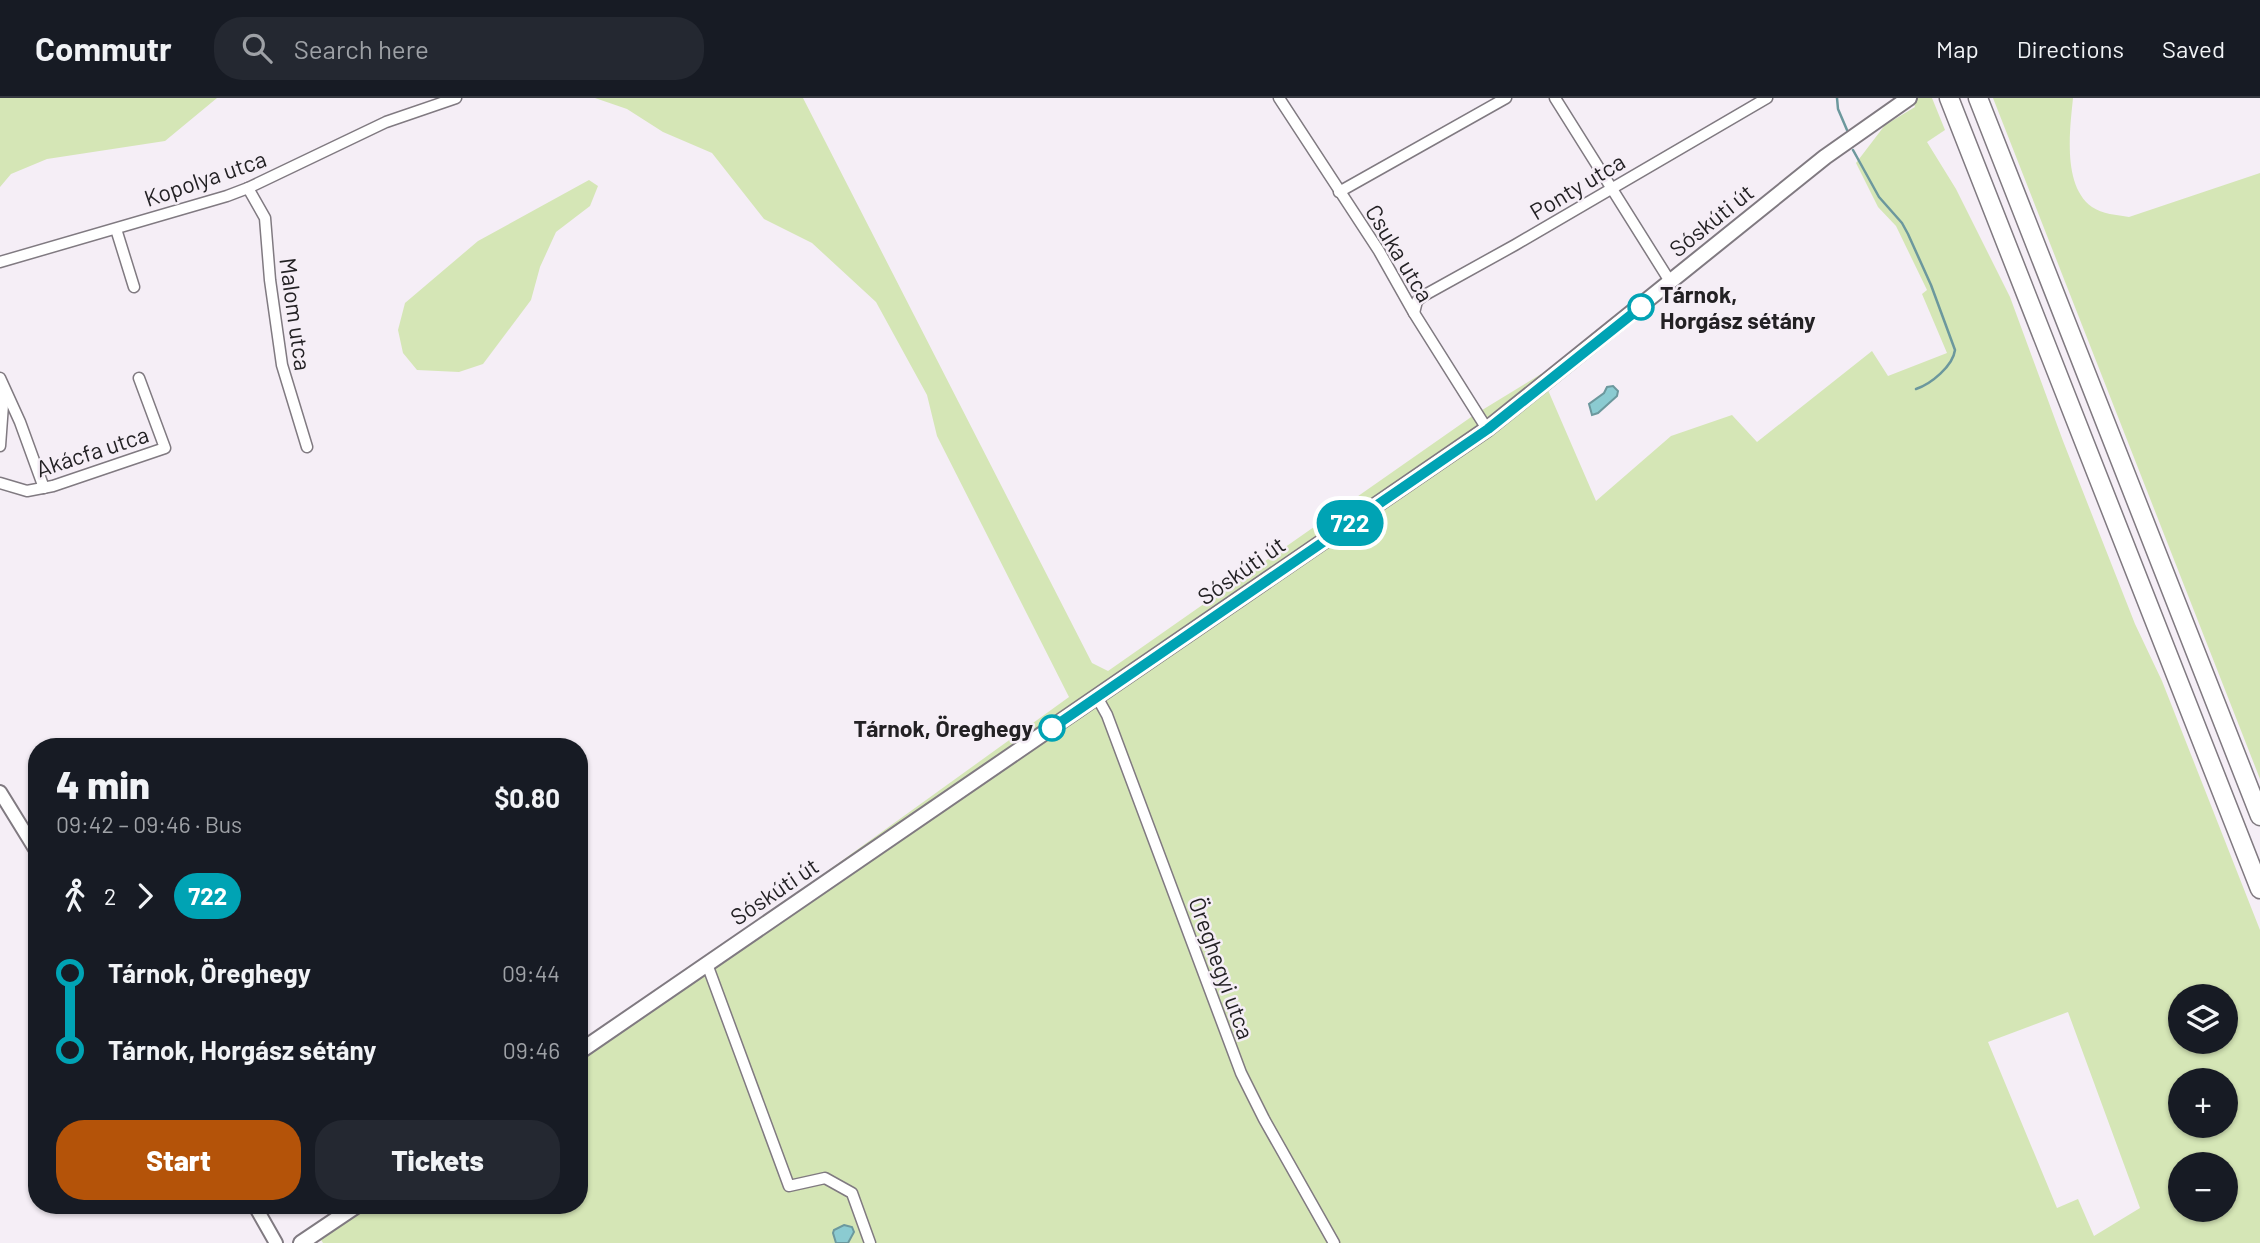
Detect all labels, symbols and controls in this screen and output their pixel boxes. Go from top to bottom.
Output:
search box [214,17,704,80]
text: Commutr [35,28,172,68]
icon: search [238,29,276,67]
text: Search here [294,33,429,64]
text: Map [1936,34,1979,63]
text: Directions [2017,34,2124,63]
text: Saved [2162,34,2225,63]
street label: Kopolya utca [140,144,270,212]
street label: Ponty utca [1524,147,1630,225]
street label: Sóskúti út [1663,178,1759,262]
street label: Csuka utca [1360,199,1440,307]
street label: Malom utca [274,256,318,372]
place label: Tárnok, Horgász sétány [1660,280,1816,334]
marker: Tárnok, Horgász sétány [1628,294,1654,320]
street label: Akácfa utca [32,420,152,482]
line badge: 722 [1310,500,1390,546]
text: 722 [1331,508,1369,537]
street label: Sóskúti út [1192,530,1290,610]
place label: Tárnok, Öreghegy [854,714,1033,742]
marker: Tárnok, Öreghegy [1039,715,1065,741]
text: 4 min [56,761,150,807]
text: $0.80 [494,782,560,813]
text: 09:42 – 09:46 · Bus [56,810,242,838]
street label: Sóskúti út [725,851,823,931]
icon: walk [56,877,94,915]
icon: forward [126,877,164,915]
text: 722 [188,881,227,910]
text: 2 [104,882,116,910]
street label: Öreghegyi utca [1183,893,1261,1043]
text: Tárnok, Öreghegy [108,957,311,988]
text: 09:44 [502,959,560,987]
map controls [2168,984,2238,1222]
button: layers [2168,984,2238,1054]
text: Tárnok, Horgász sétány [108,1034,376,1065]
text: 09:46 [503,1036,560,1064]
button: + [2168,1068,2238,1138]
button: Start [56,1120,301,1200]
button: Tickets [315,1120,560,1200]
button: − [2168,1152,2238,1222]

